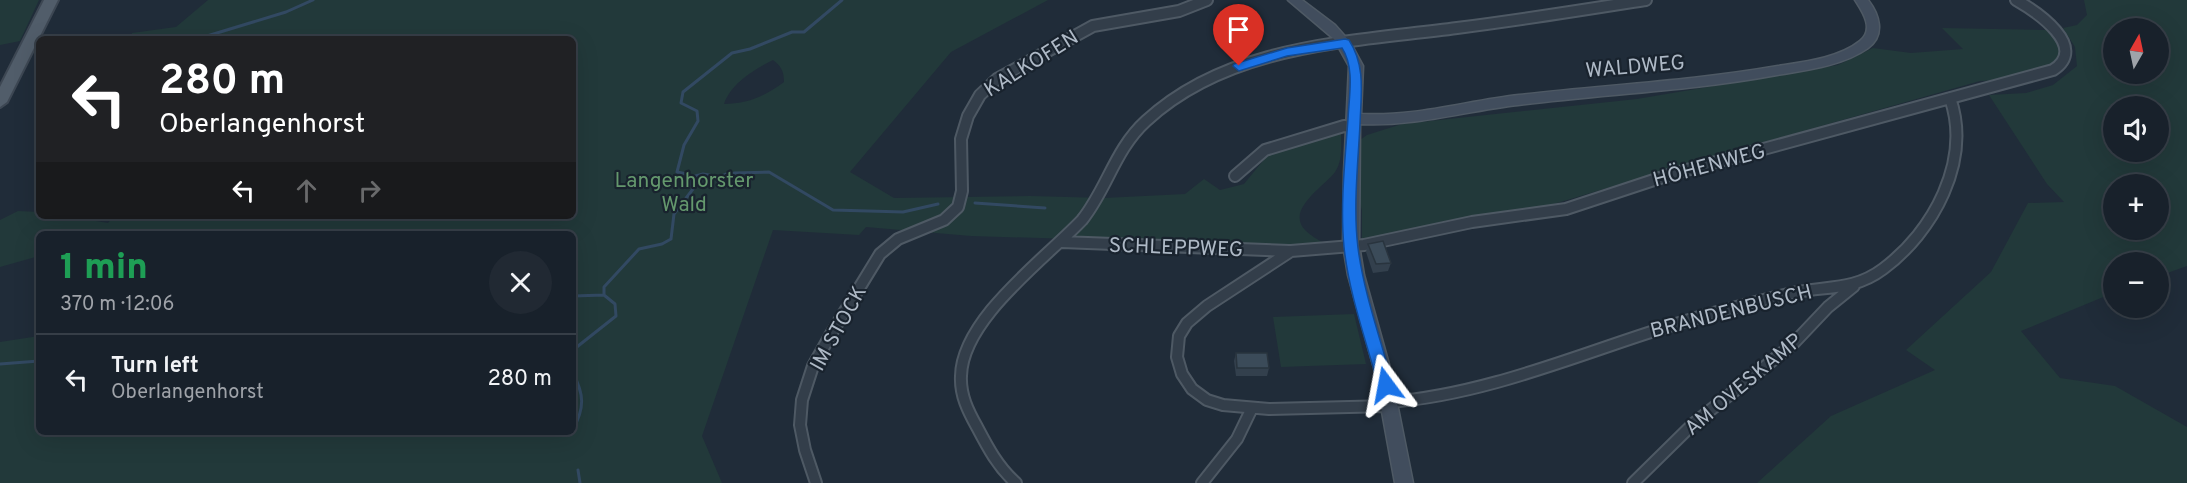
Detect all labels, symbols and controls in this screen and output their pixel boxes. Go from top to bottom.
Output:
pin [1213,4,1264,66]
icon: arrive [1222,13,1255,46]
north arrow [2103,18,2169,84]
map controls [2103,18,2169,318]
street label: KALKOFEN [979,25,1084,104]
street label: WALDWEG [1584,50,1686,85]
text: 280 m [159,56,285,109]
icon: left [60,60,138,138]
button: sound [2103,96,2169,162]
text: Oberlangenhorst [159,108,365,142]
street label: HÖHENWEG [1650,138,1769,194]
park label: Langenhorster Wald [615,168,754,219]
icon: left [227,174,260,207]
icon: ahead [290,174,323,207]
icon: right [353,174,386,207]
button: + [2103,174,2169,240]
street label: SCHLEPPWEG [1108,233,1244,264]
text: 1 min [60,246,148,292]
button: close [489,251,552,314]
button: − [2103,252,2169,318]
street label: BRANDENBUSCH [1648,279,1815,346]
street label: IM STOCK [805,281,874,376]
text: 370 m · 12:06 [60,292,175,318]
street label: AM OVESKAMP [1679,328,1808,442]
text: Turn left [111,353,199,380]
position arrow [1354,353,1418,417]
icon: left [60,363,93,396]
text: 280 m [487,366,552,393]
text: Oberlangenhorst [111,380,264,406]

